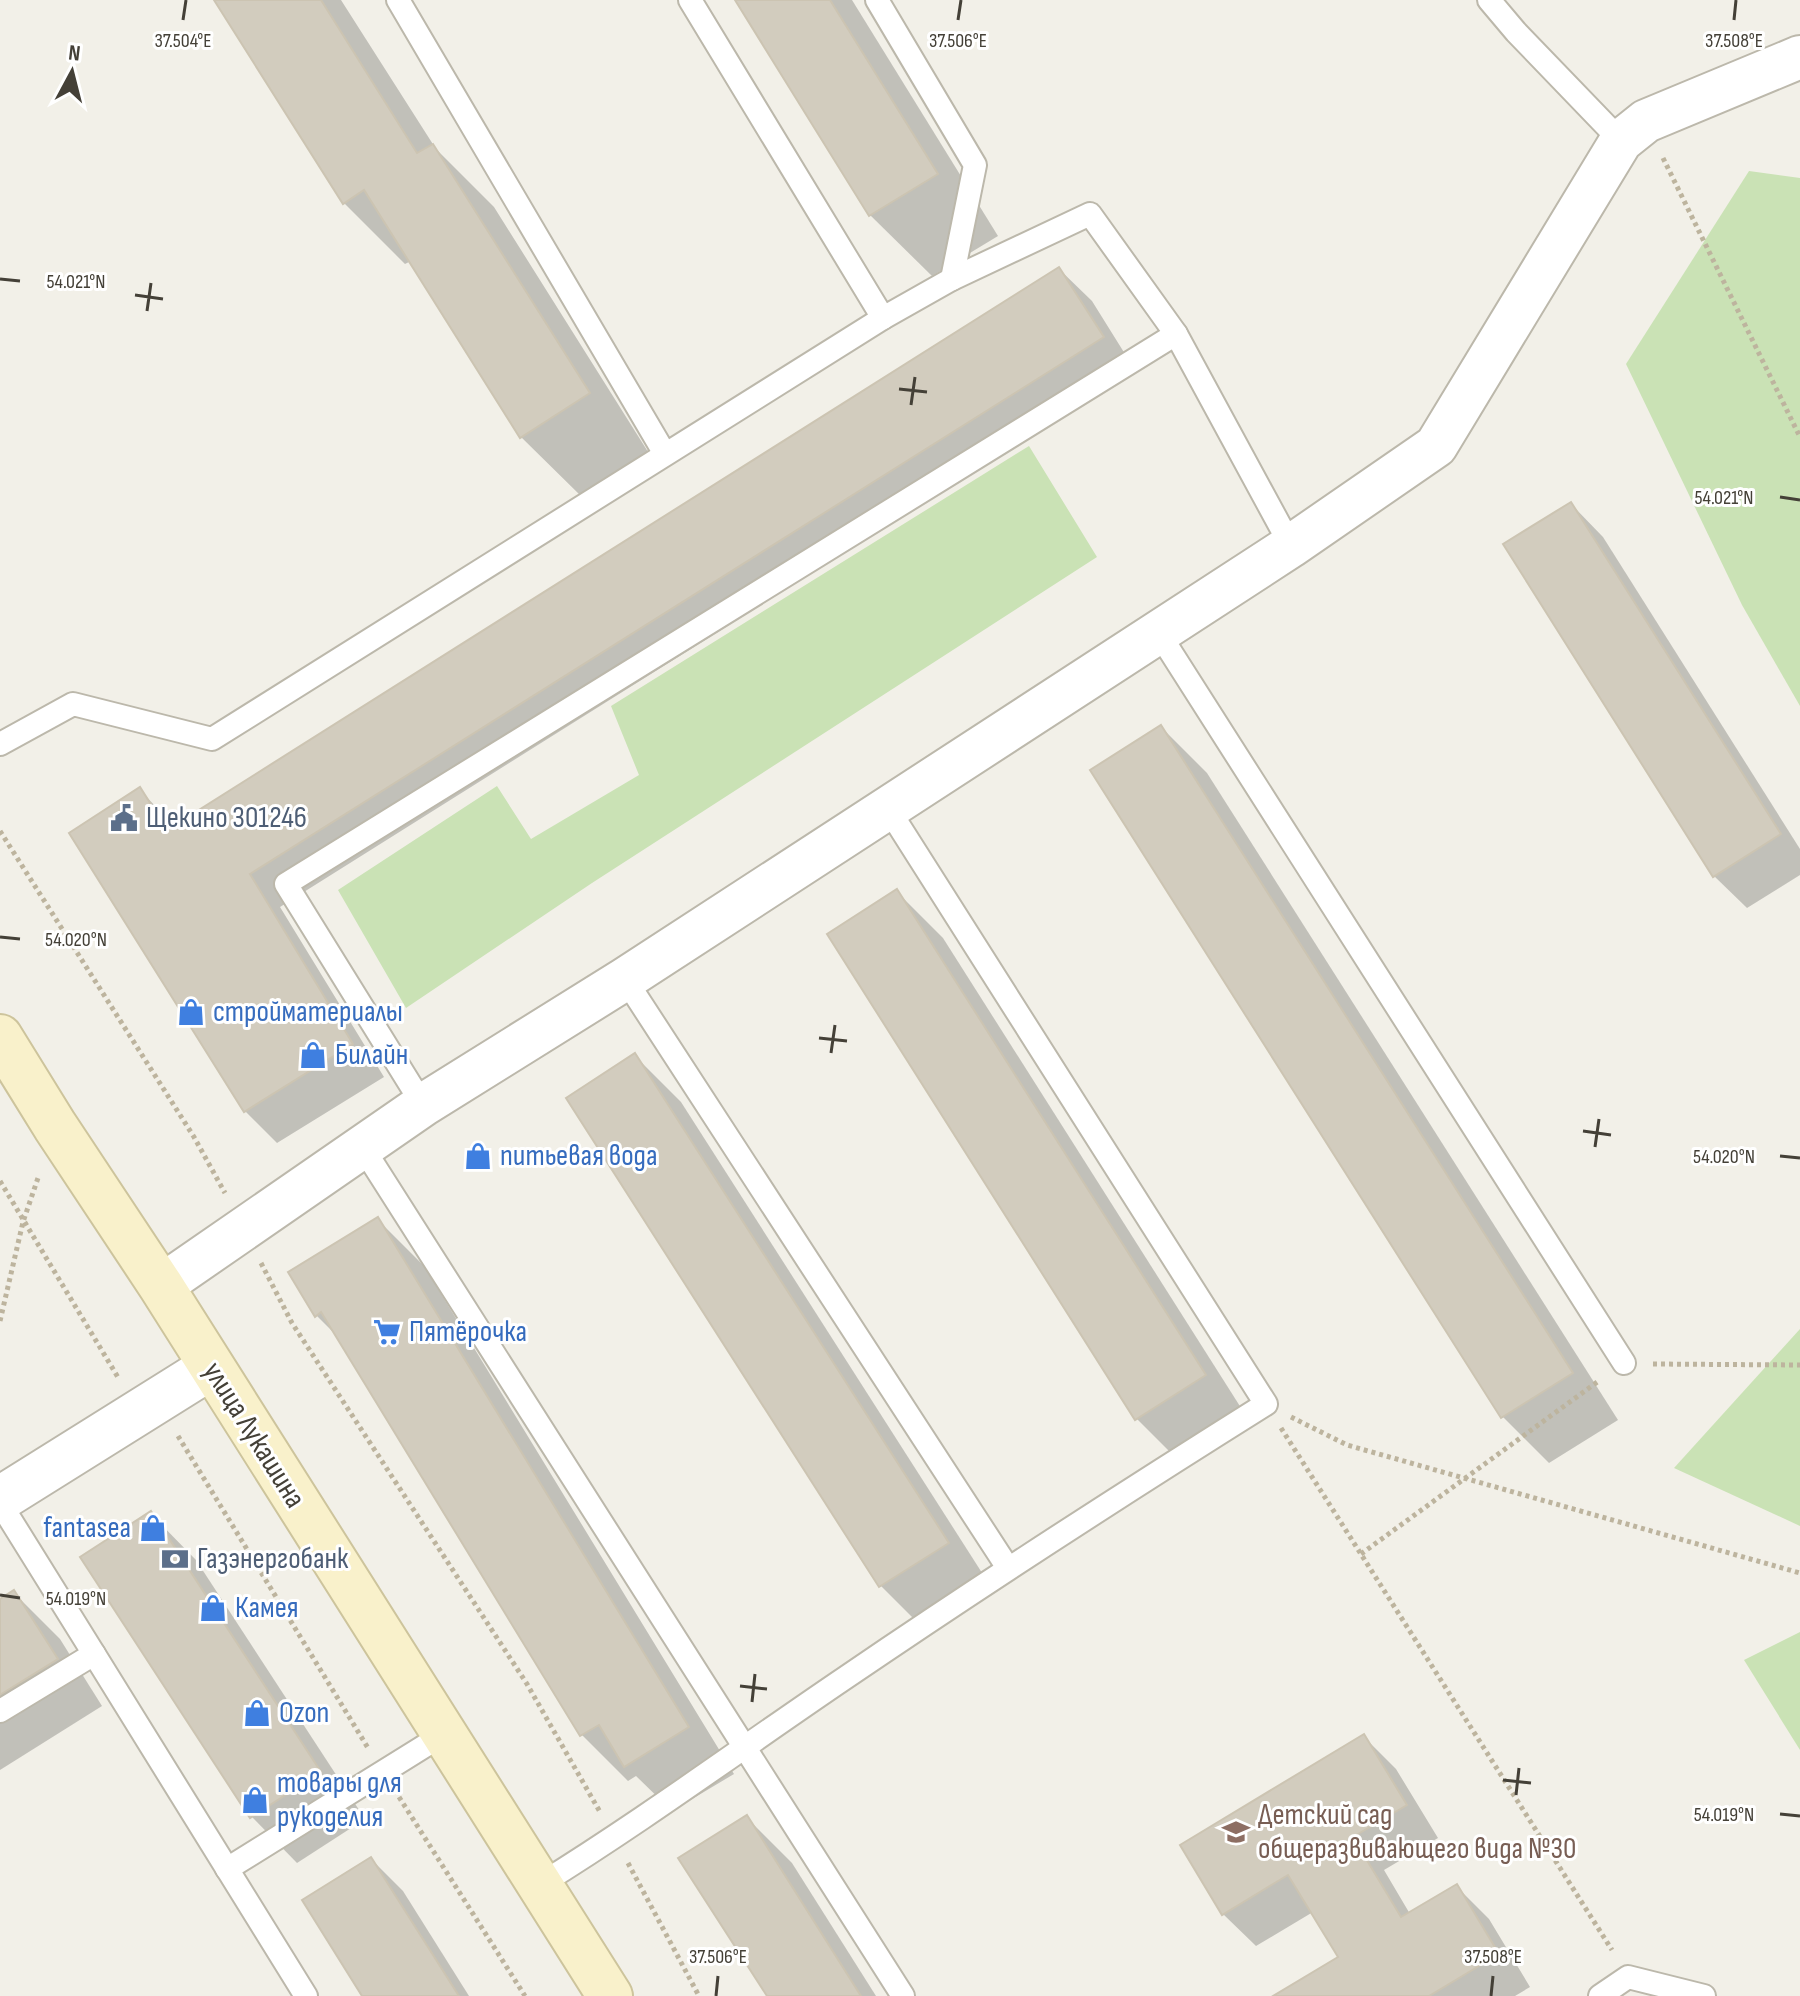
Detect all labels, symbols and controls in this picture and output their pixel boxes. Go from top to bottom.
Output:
text: 37.504°E [154,29,212,53]
text: 37.506°E [929,29,987,53]
text: 37.508°E [1705,29,1763,53]
north arrow [32,32,112,112]
text: N [67,40,82,68]
text: 54.021°N [46,270,106,294]
text: 54.021°N [1694,486,1754,510]
place label: Щекино 301246 [146,800,307,836]
public building icon: Щекино 301246 [109,803,139,833]
text: 54.020°N [45,928,107,952]
place label: стройматериалы [213,994,403,1030]
shop icon: стройматериалы [176,997,206,1027]
place label: Билайн [335,1037,408,1073]
shop icon: Билайн [298,1040,328,1070]
place label: питьевая вода [500,1138,658,1174]
shop icon: питьевая вода [463,1141,493,1171]
text: 54.020°N [1693,1145,1755,1169]
place label: Пятёрочка [409,1314,527,1350]
supermarket icon: Пятёрочка [372,1317,402,1347]
street label: улица Лукашина [195,1355,313,1515]
place label: fantasea [43,1510,131,1546]
shop icon: fantasea [138,1513,168,1543]
place label: Газэнергобанк [197,1541,349,1577]
bank icon: Газэнергобанк [160,1544,190,1574]
text: 54.019°N [46,1587,106,1611]
place label: Камея [235,1590,298,1626]
shop icon: Камея [198,1593,228,1623]
place label: Ozon [279,1695,329,1731]
shop icon: Ozon [242,1698,272,1728]
place label: товары для рукоделия [277,1765,402,1835]
shop icon: товары для рукоделия [240,1785,270,1815]
place label: Детский сад общеразвивающего вида №30 [1258,1797,1576,1867]
text: 54.019°N [1694,1803,1754,1827]
school or university icon: Детский сад общеразвивающего вида №30 [1221,1817,1251,1847]
text: 37.506°E [689,1945,747,1969]
text: 37.508°E [1464,1945,1522,1969]

